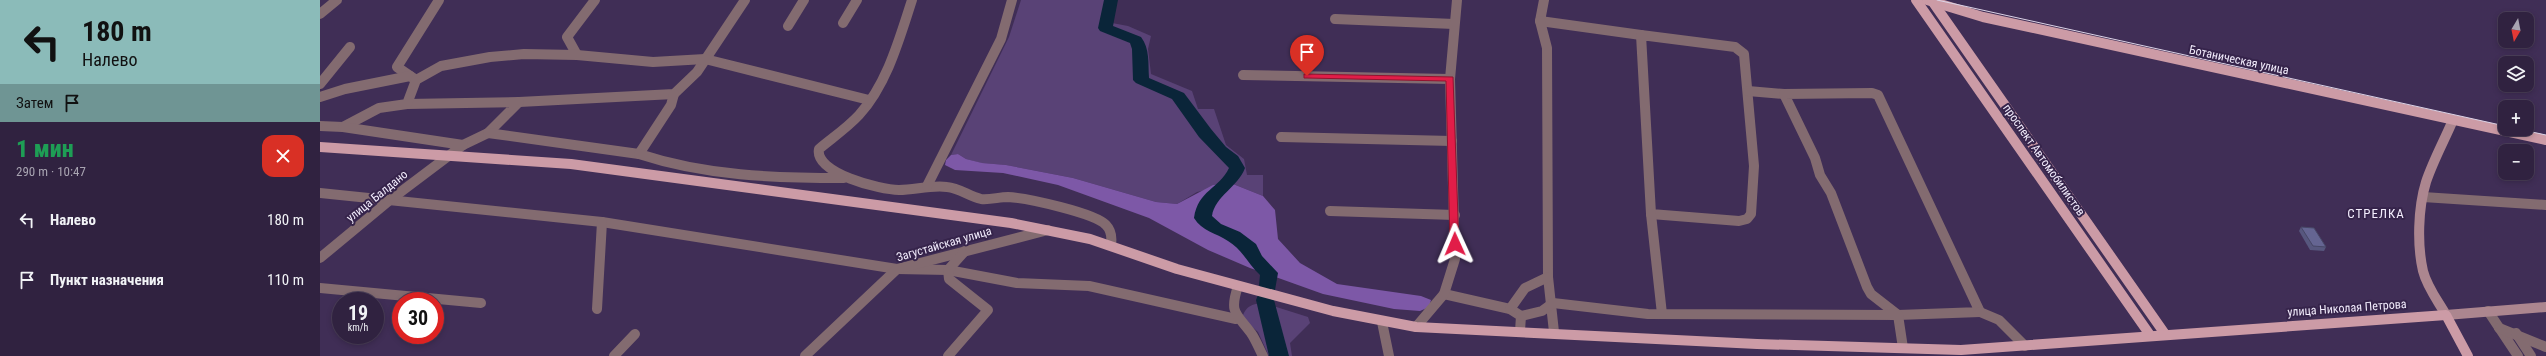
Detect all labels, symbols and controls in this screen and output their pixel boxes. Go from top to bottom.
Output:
north arrow [2498,12,2534,48]
map controls [2498,12,2534,180]
text: 180 m [82,15,152,48]
icon: left [16,16,68,68]
pin [1290,35,1324,76]
icon: arrive [1296,41,1318,63]
street label: Ботаническая улица [2188,43,2290,77]
text: Налево [82,49,138,70]
button: layers [2498,56,2534,92]
icon: arrive [61,92,83,114]
text: Затем [16,94,53,112]
button: + [2498,100,2534,136]
street label: проспект Автомобилистов [2000,101,2088,219]
text: 1 мин [16,135,74,163]
button: close [262,135,304,177]
button: − [2498,144,2534,180]
text: 290 m · 10:47 [16,164,86,179]
street label: улица Балдано [344,167,410,225]
district label: СТРЕЛКА [2347,206,2405,221]
icon: left [16,209,38,231]
text: Налево [50,211,96,229]
text: 180 m [267,211,304,229]
position arrow [1434,223,1476,265]
street label: Загустайская улица [895,224,993,264]
icon: arrive [16,269,38,291]
text: Пункт назначения [50,271,164,289]
text: 110 m [267,271,304,289]
speed limit sign: 30 [392,292,444,344]
street label: улица Николая Петрова [2287,297,2407,319]
text: 19 [348,301,368,325]
text: km/h [348,322,368,333]

